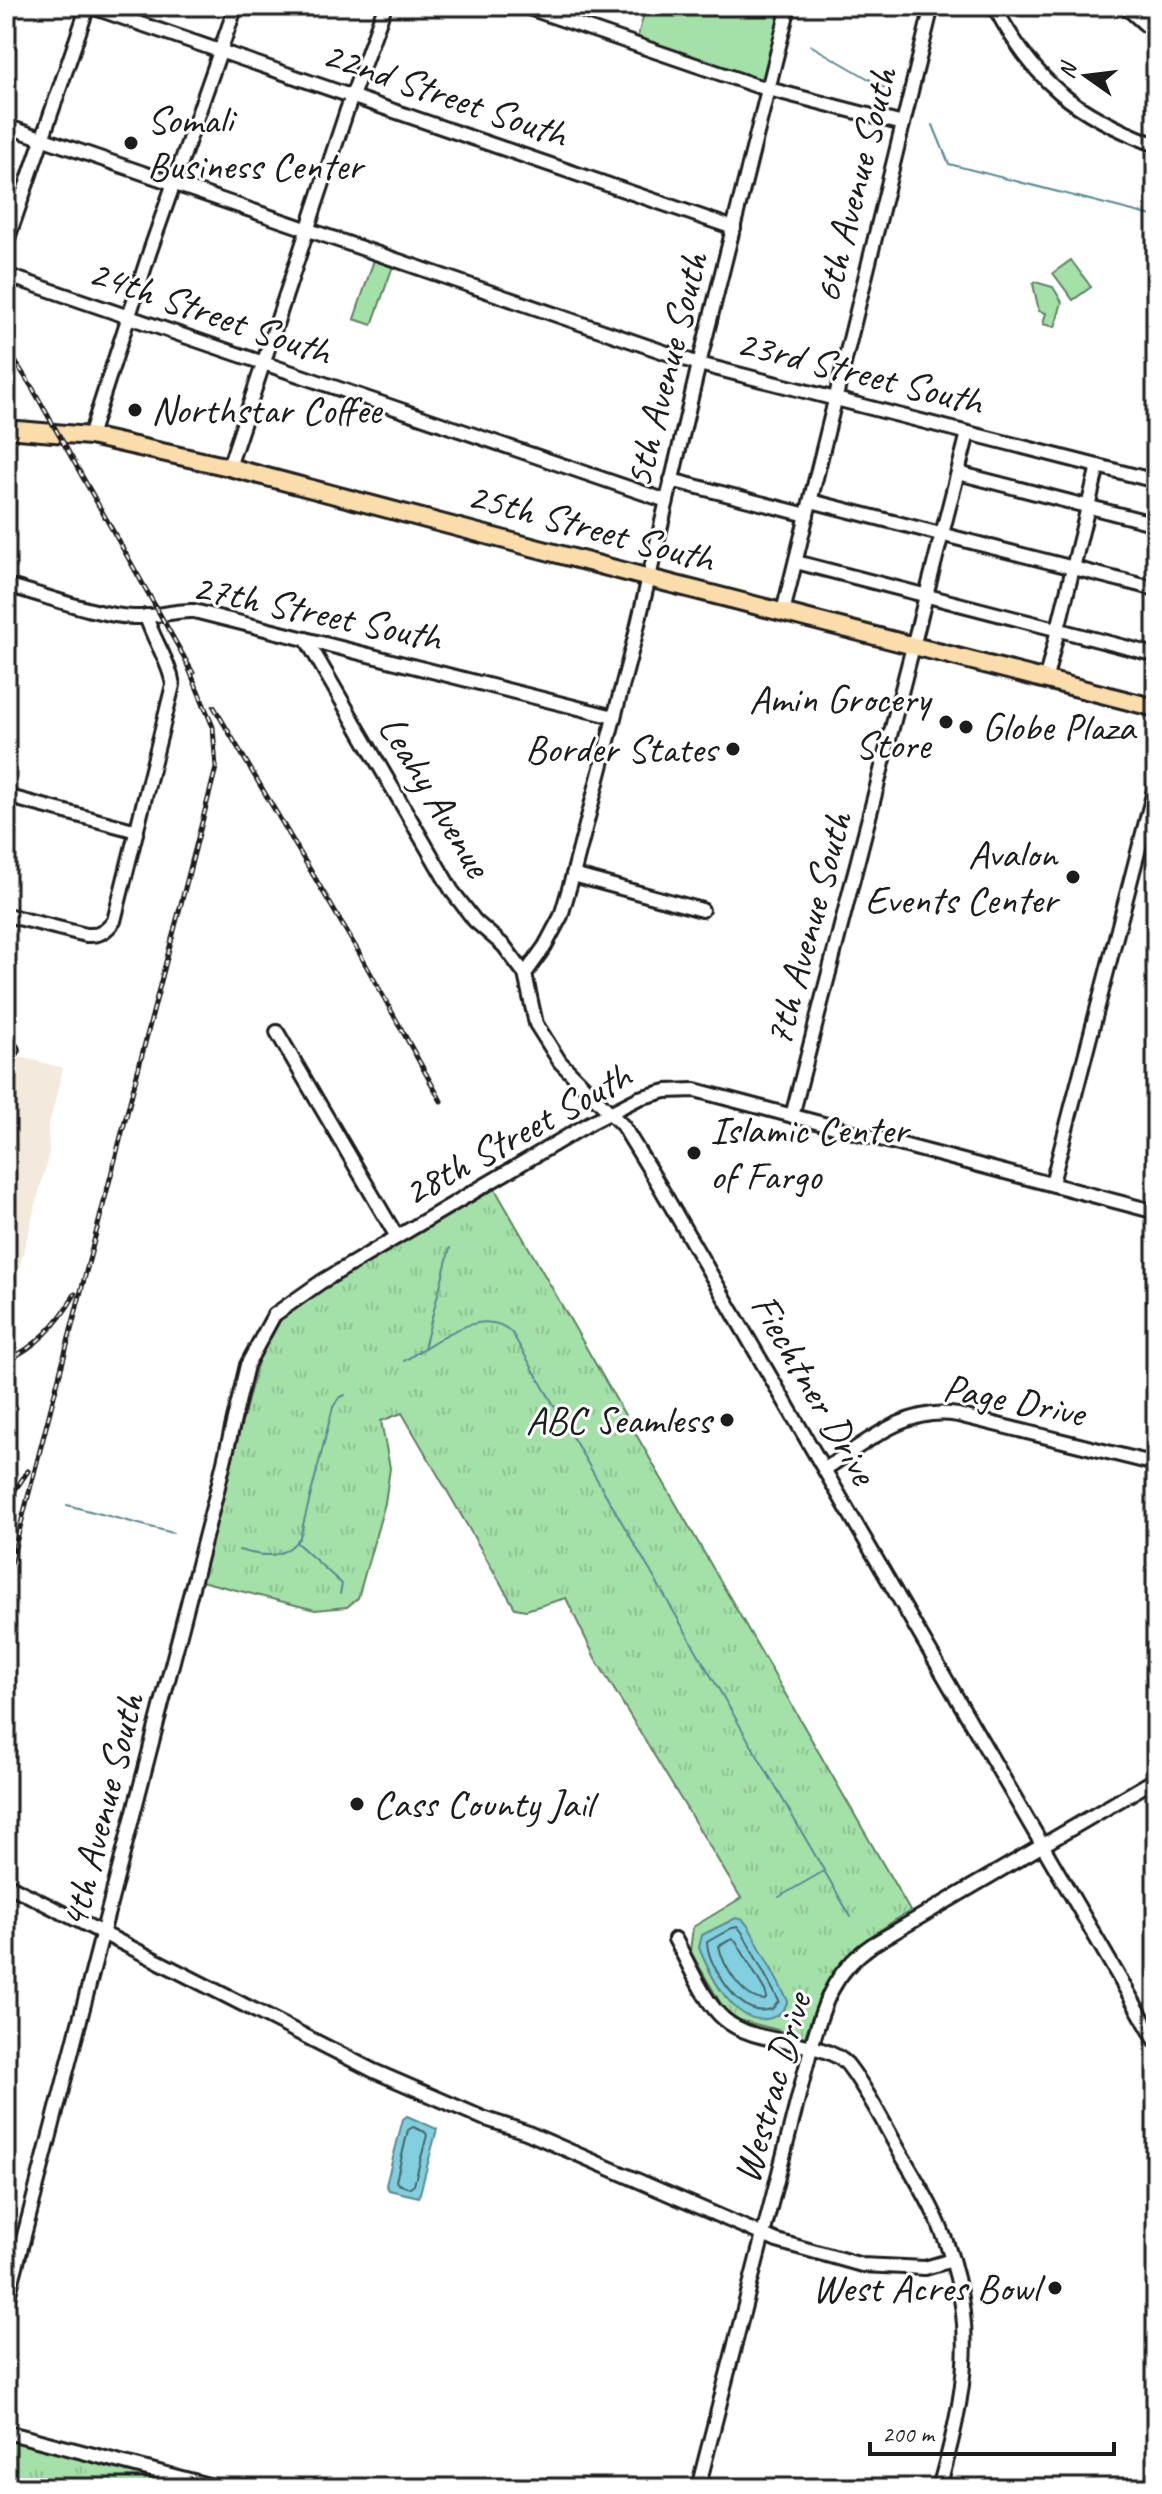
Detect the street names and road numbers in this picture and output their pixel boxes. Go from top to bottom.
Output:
street label: 22nd Street South [316,29,576,160]
street label: 6th Avenue South [802,61,909,308]
street label: 5th Avenue South [613,246,720,493]
street label: 24th Street South [82,247,340,378]
street label: 23rd Street South [732,317,991,427]
street label: 25th Street South [462,470,722,585]
street label: 27th Street South [188,561,448,663]
street label: Leahy Avenue [367,706,504,888]
street label: 7th Avenue South [753,805,864,1052]
street label: 28th Street South [394,1050,642,1217]
street label: Fiechtner Drive [740,1285,890,1496]
street label: Page Drive [939,1362,1092,1439]
street label: 4th Avenue South [49,1687,156,1934]
street label: Westrac Drive [721,1985,824,2188]

